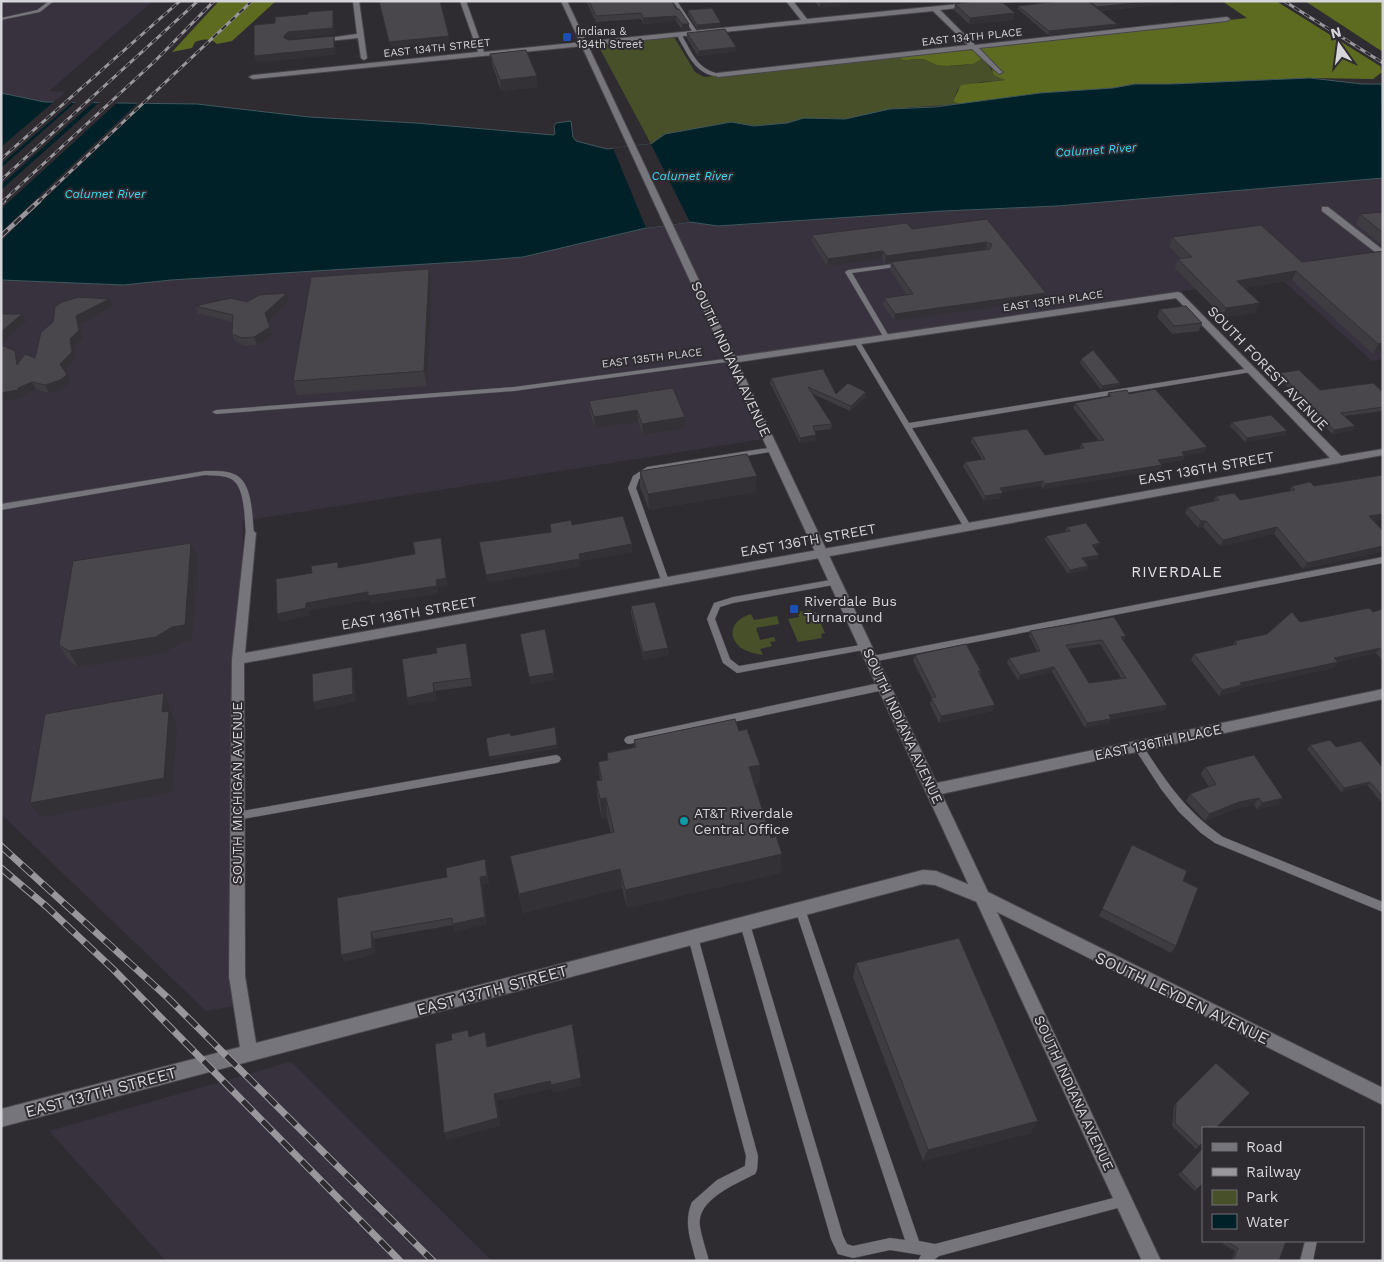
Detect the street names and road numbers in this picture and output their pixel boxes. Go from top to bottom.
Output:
street label: EAST 134TH PLACE [921,25,1023,49]
street label: EAST 134TH STREET [383,36,492,60]
street label: SOUTH INDIANA AVENUE [688,279,774,439]
street label: EAST 135TH PLACE [1002,288,1104,314]
street label: SOUTH FOREST AVENUE [1204,303,1332,433]
street label: EAST 135TH PLACE [601,345,703,371]
street label: EAST 136TH STREET [1137,448,1276,488]
street label: EAST 136TH STREET [739,520,878,560]
street label: EAST 136TH STREET [340,593,479,633]
street label: SOUTH INDIANA AVENUE [860,646,946,806]
street label: SOUTH MICHIGAN AVENUE [229,702,245,884]
street label: EAST 136TH PLACE [1093,721,1223,763]
street label: SOUTH LEYDEN AVENUE [1092,948,1272,1048]
street label: EAST 137TH STREET [414,961,570,1019]
street label: SOUTH INDIANA AVENUE [1031,1013,1117,1173]
street label: EAST 137TH STREET [23,1063,179,1121]

